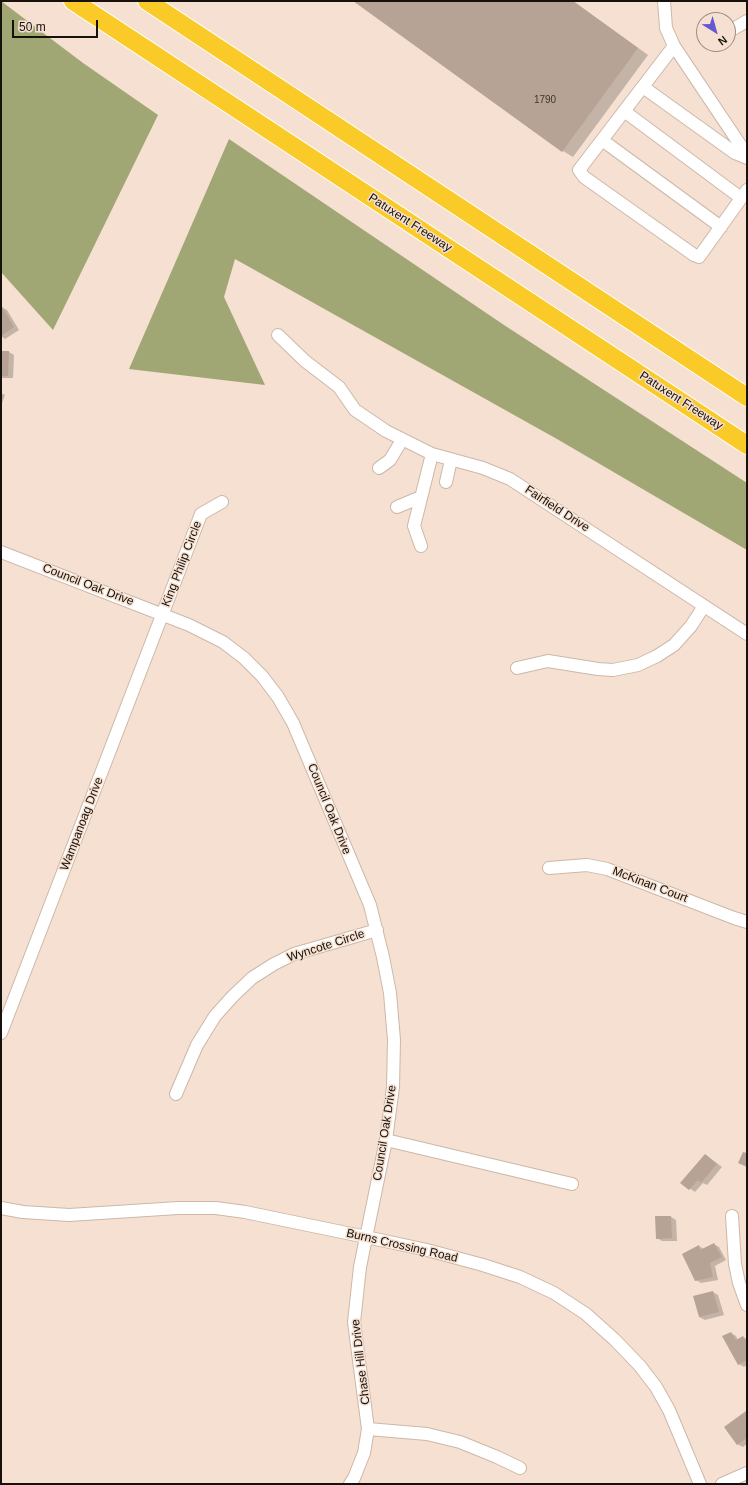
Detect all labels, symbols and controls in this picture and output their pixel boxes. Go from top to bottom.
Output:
scale bar [14,12,100,38]
north arrow [696,12,736,52]
text: 50 m [19,20,46,34]
text: N [716,34,729,48]
house number: 1790 [534,94,556,106]
street label: Patuxent Freeway [366,191,454,255]
street label: Patuxent Freeway [637,369,725,433]
street label: Fairfield Drive [522,483,592,535]
street label: King Philip Circle [159,519,205,609]
street label: Council Oak Drive [40,561,136,609]
street label: Council Oak Drive [304,761,354,857]
street label: Wampanoag Drive [58,775,106,873]
street label: McKinan Court [610,864,690,906]
street label: Wyncote Circle [285,927,367,965]
street label: Council Oak Drive [370,1084,400,1182]
street label: Burns Crossing Road [345,1226,459,1266]
street label: Chase Hill Drive [349,1318,373,1406]

